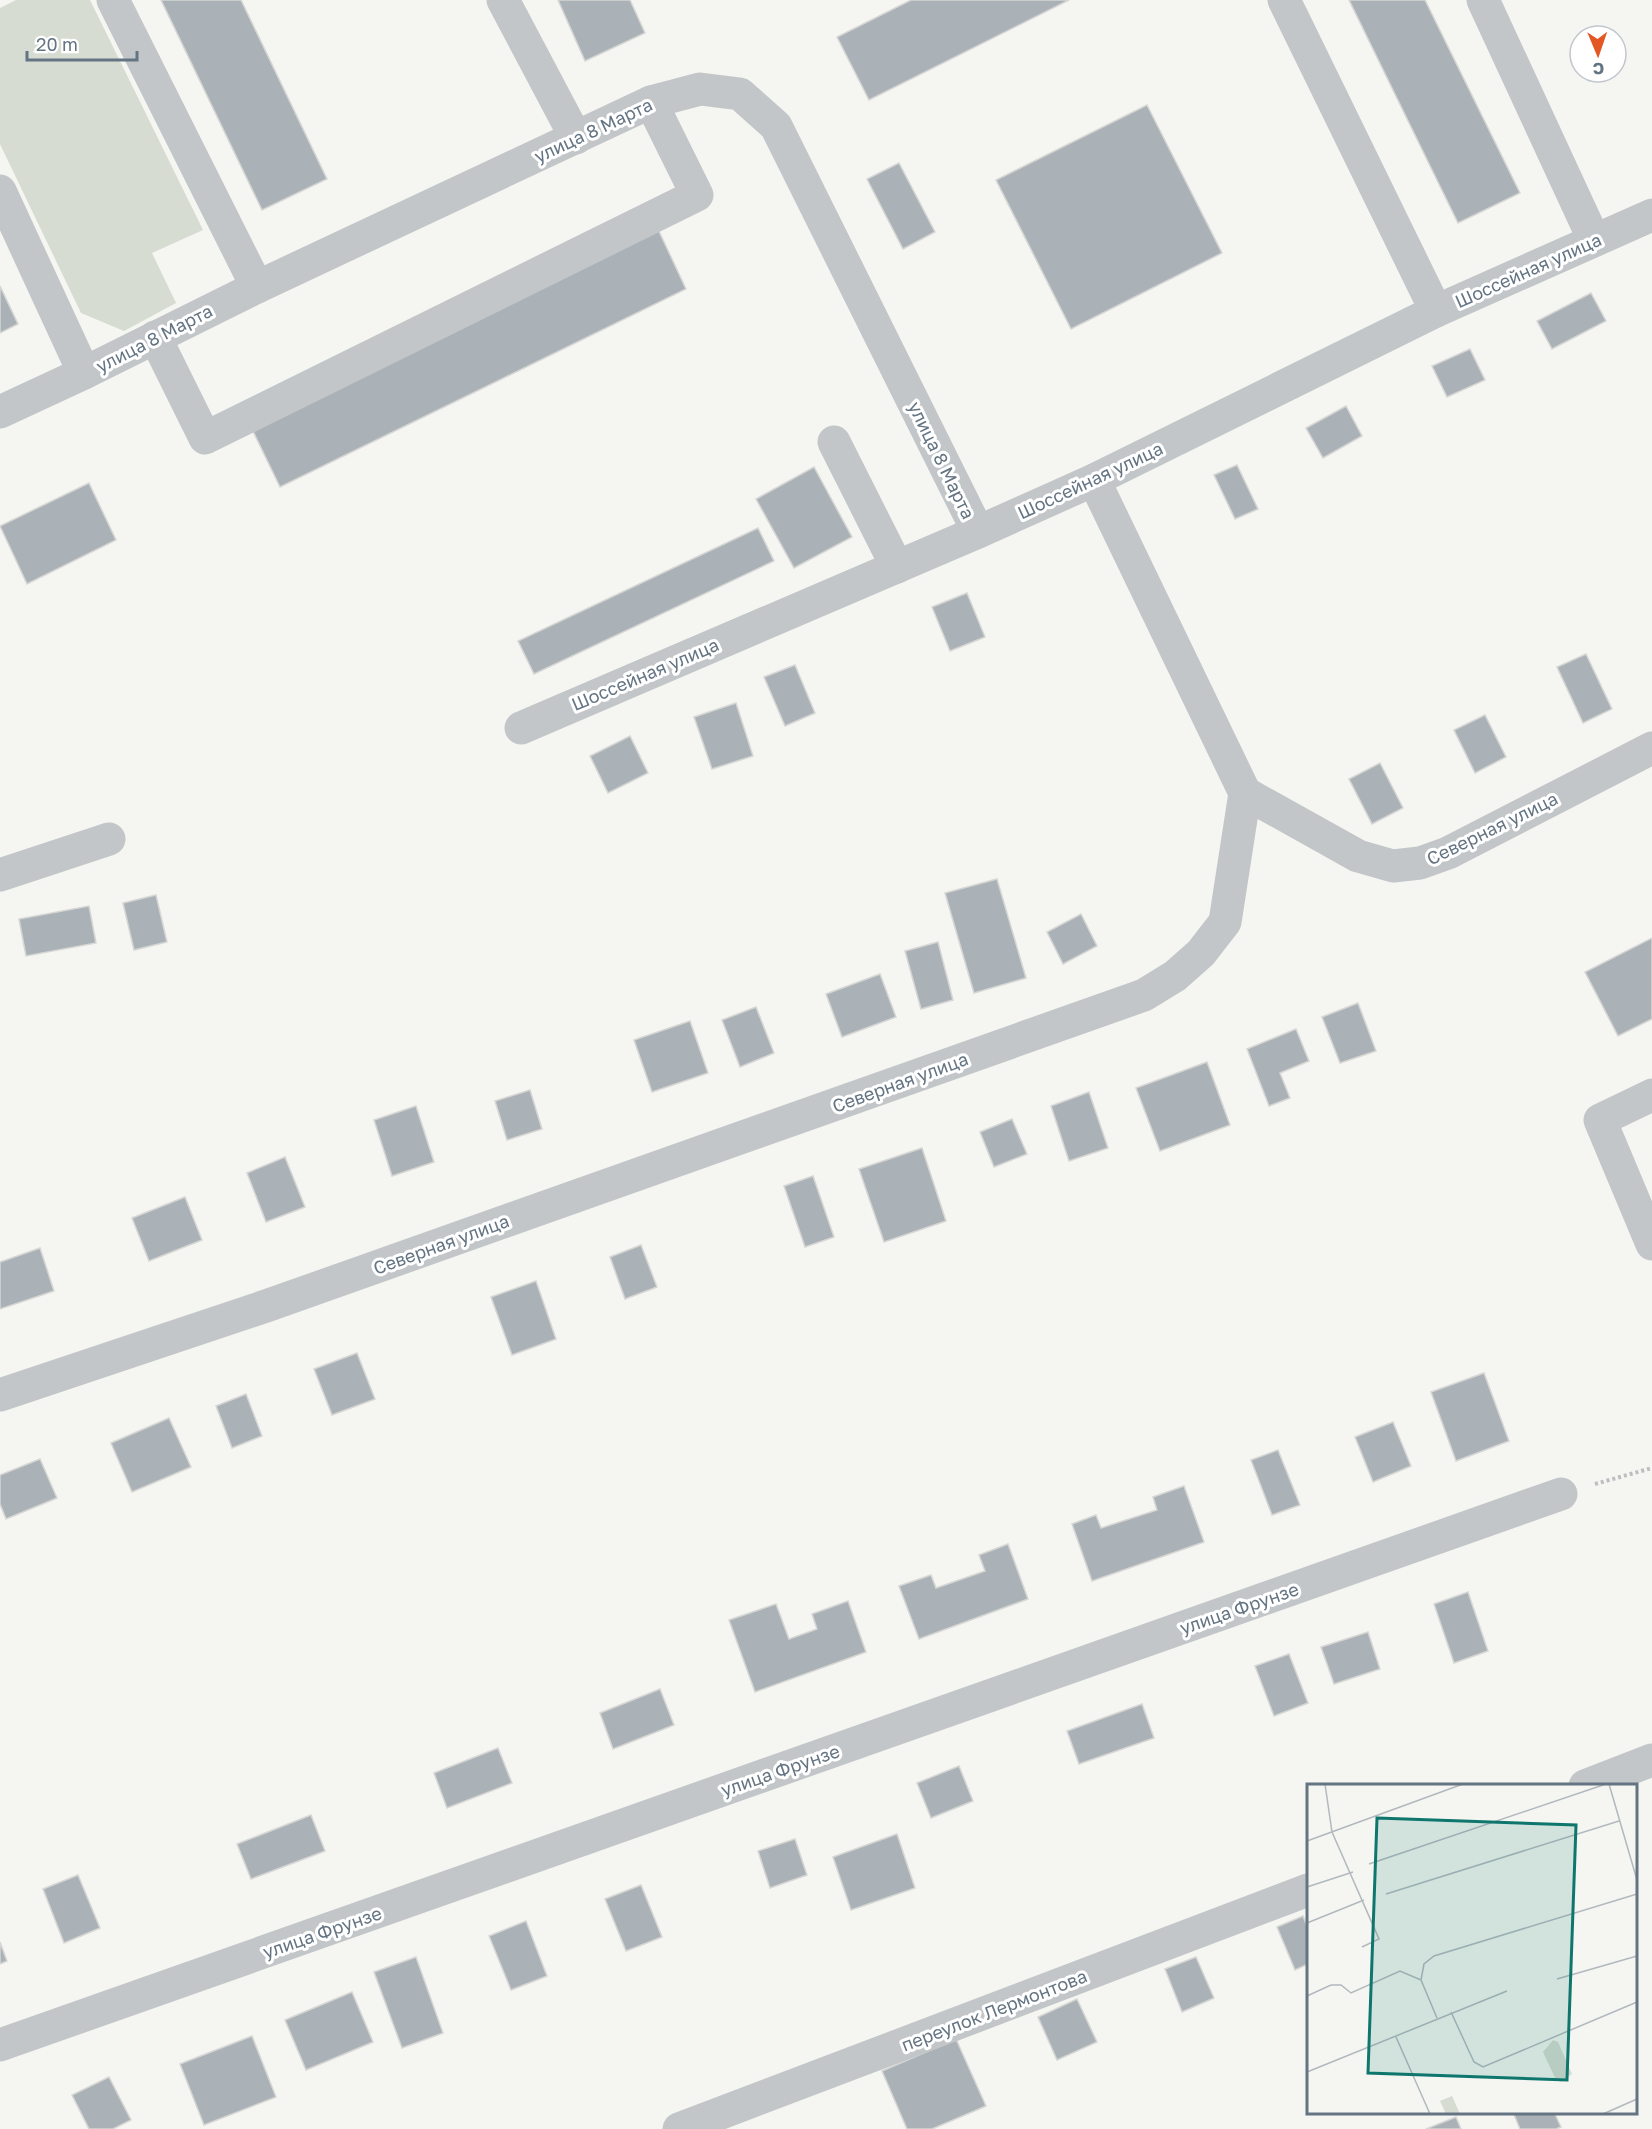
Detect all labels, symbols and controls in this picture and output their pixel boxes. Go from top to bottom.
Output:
scale bar [27,24,136,62]
north arrow [1568,24,1628,84]
text: 20 m [36,33,78,55]
text: С [1592,59,1605,79]
street label: улица 8 Марта [530,93,656,167]
street label: Шоссейная улица [1451,228,1605,312]
street label: улица 8 Марта [92,299,216,377]
street label: улица 8 Марта [904,398,980,522]
street label: Шоссейная улица [1014,437,1166,523]
street label: Шоссейная улица [568,633,722,715]
street label: Северная улица [1423,787,1561,869]
street label: Северная улица [829,1047,971,1117]
street label: Северная улица [370,1209,512,1279]
street label: улица Фрунзе [1177,1577,1301,1639]
street label: улица Фрунзе [718,1739,842,1801]
inset map [1307,1784,1637,2114]
street label: улица Фрунзе [260,1901,384,1963]
street label: переулок Лермонтова [898,1964,1090,2056]

